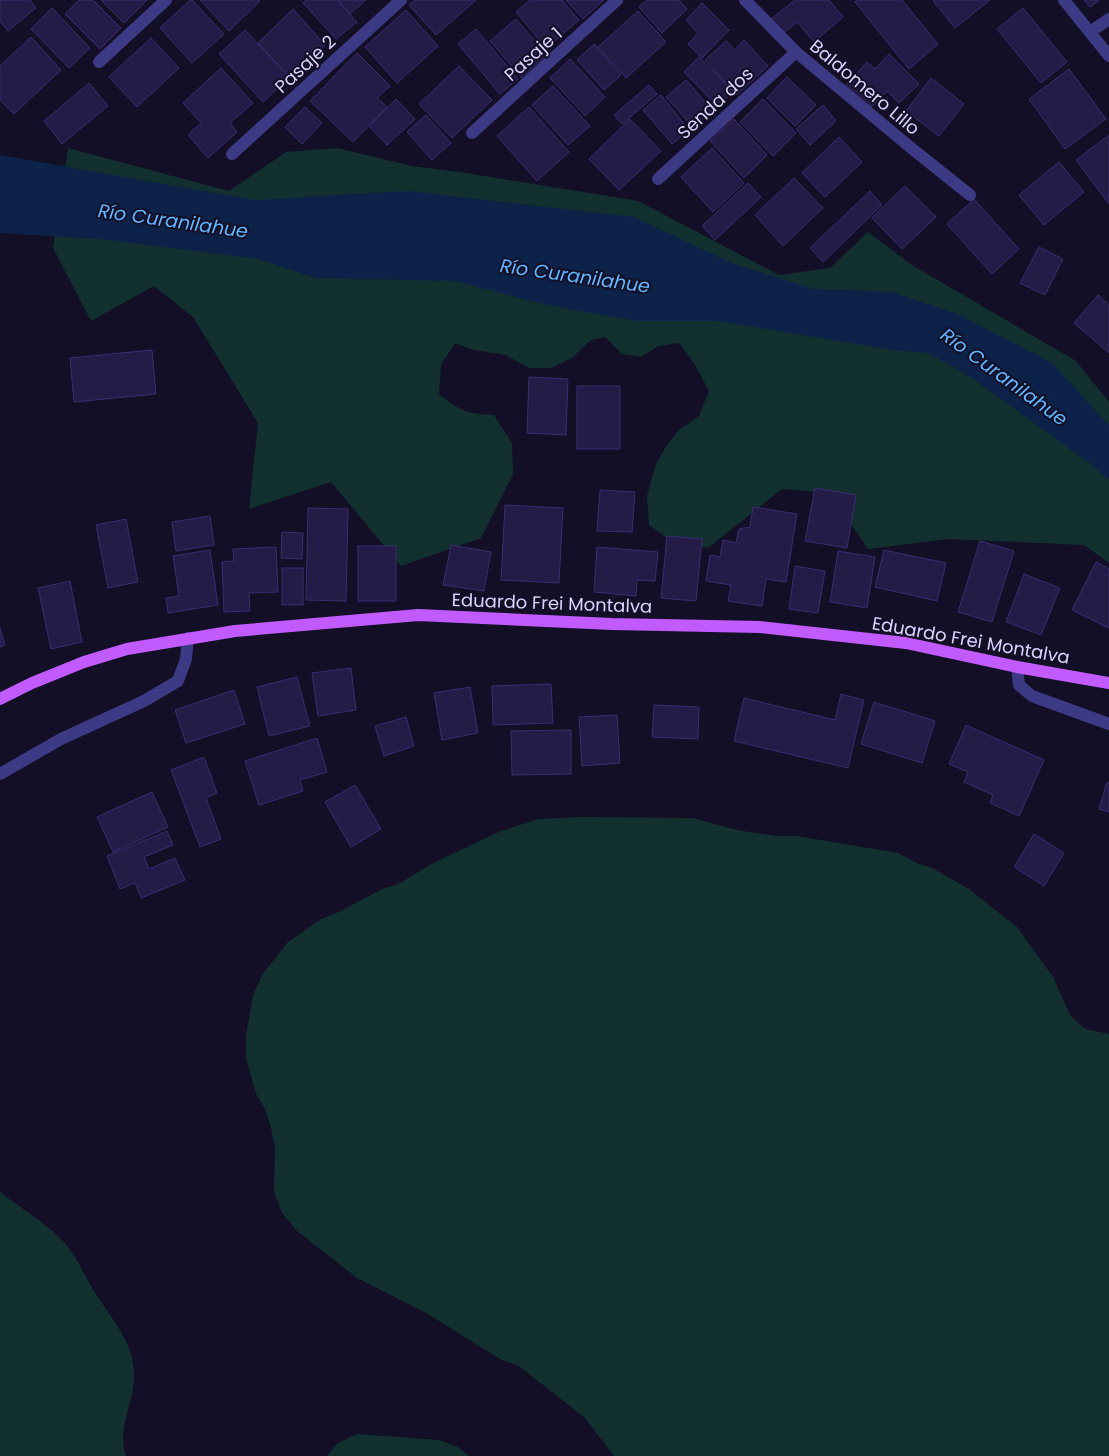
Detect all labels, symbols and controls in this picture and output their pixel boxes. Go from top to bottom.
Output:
street label: Pasaje 1 [498,21,568,87]
street label: Pasaje 2 [269,29,341,99]
street label: Baldomero Lillo [805,34,925,140]
street label: Senda dos [672,61,758,145]
water label: Río Curanilahue [96,197,250,245]
water label: Río Curanilahue [498,252,652,300]
water label: Río Curanilahue [935,322,1073,433]
street label: Eduardo Frei Montalva [451,587,653,619]
street label: Eduardo Frei Montalva [870,610,1072,670]

